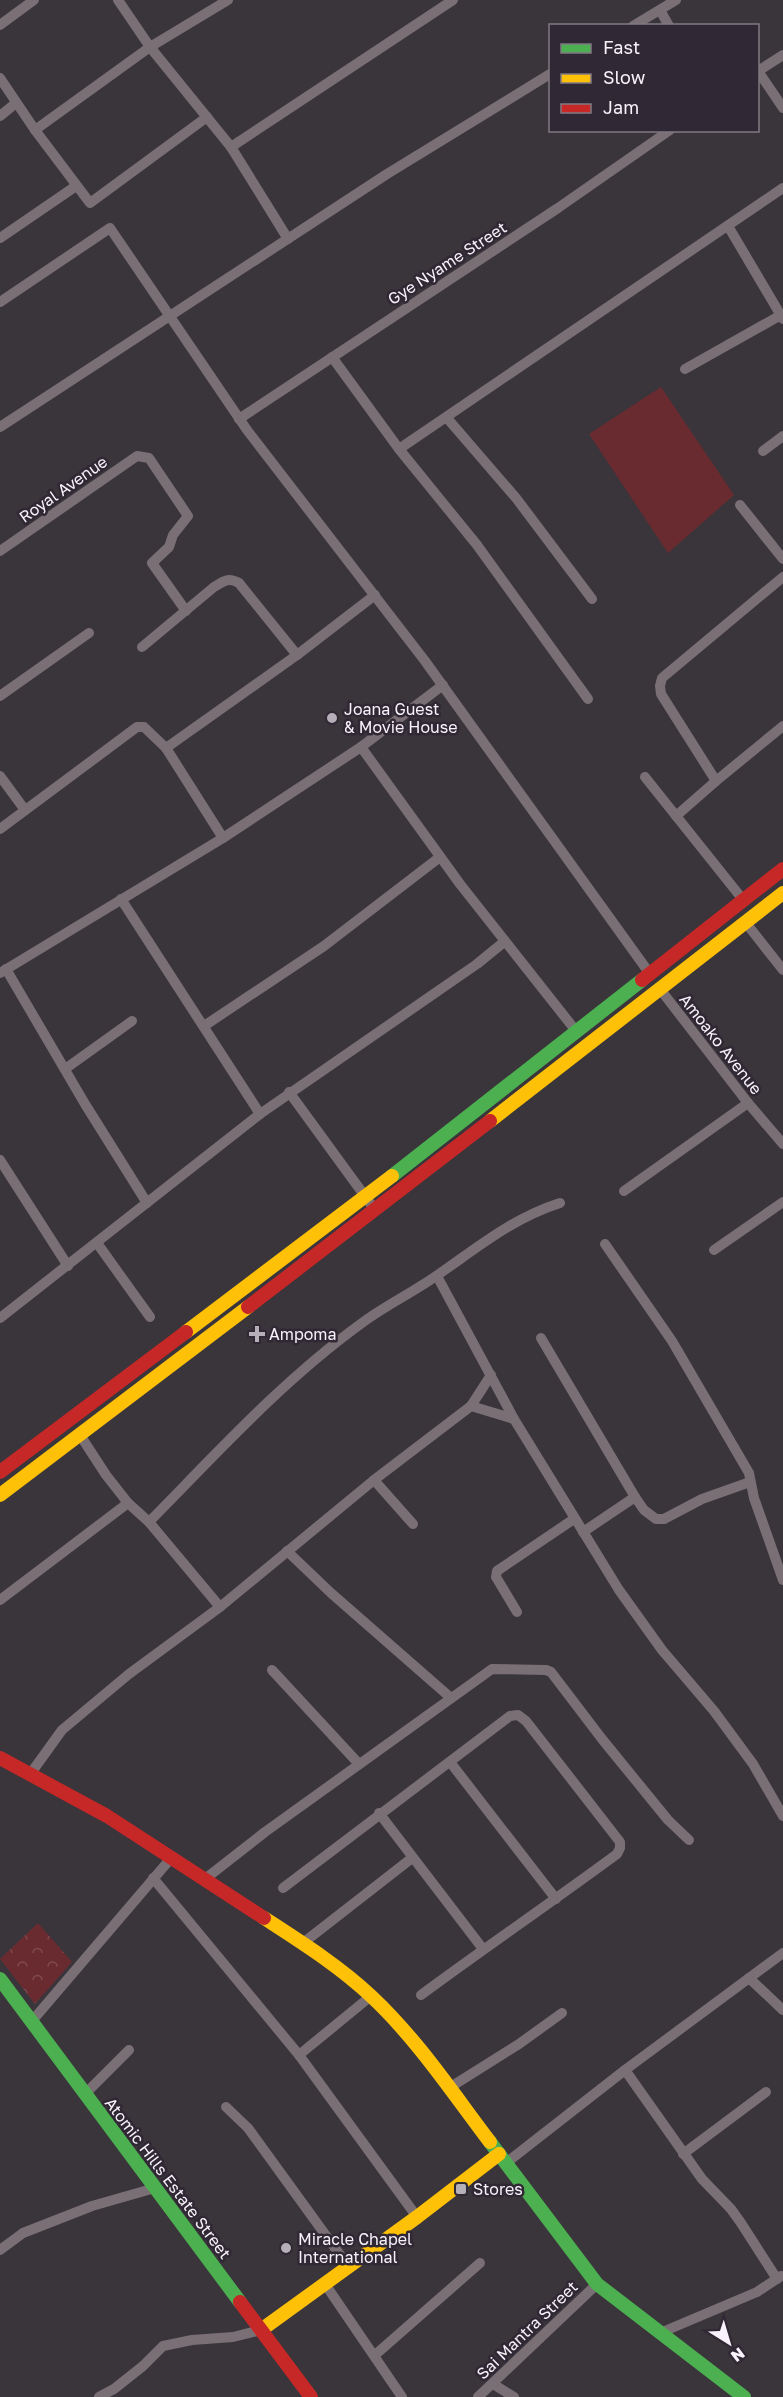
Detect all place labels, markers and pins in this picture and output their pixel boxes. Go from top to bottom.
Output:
place label: Joana Guest & Movie House [344,699,458,737]
marker: Joana Guest & Movie House [325,711,339,725]
place label: Ampoma [269,1324,337,1344]
marker: Ampoma [250,1327,264,1341]
place label: Stores [473,2179,523,2199]
marker: Stores [454,2182,468,2196]
place label: Miracle Chapel International [298,2229,412,2267]
marker: Miracle Chapel International [279,2241,293,2255]

